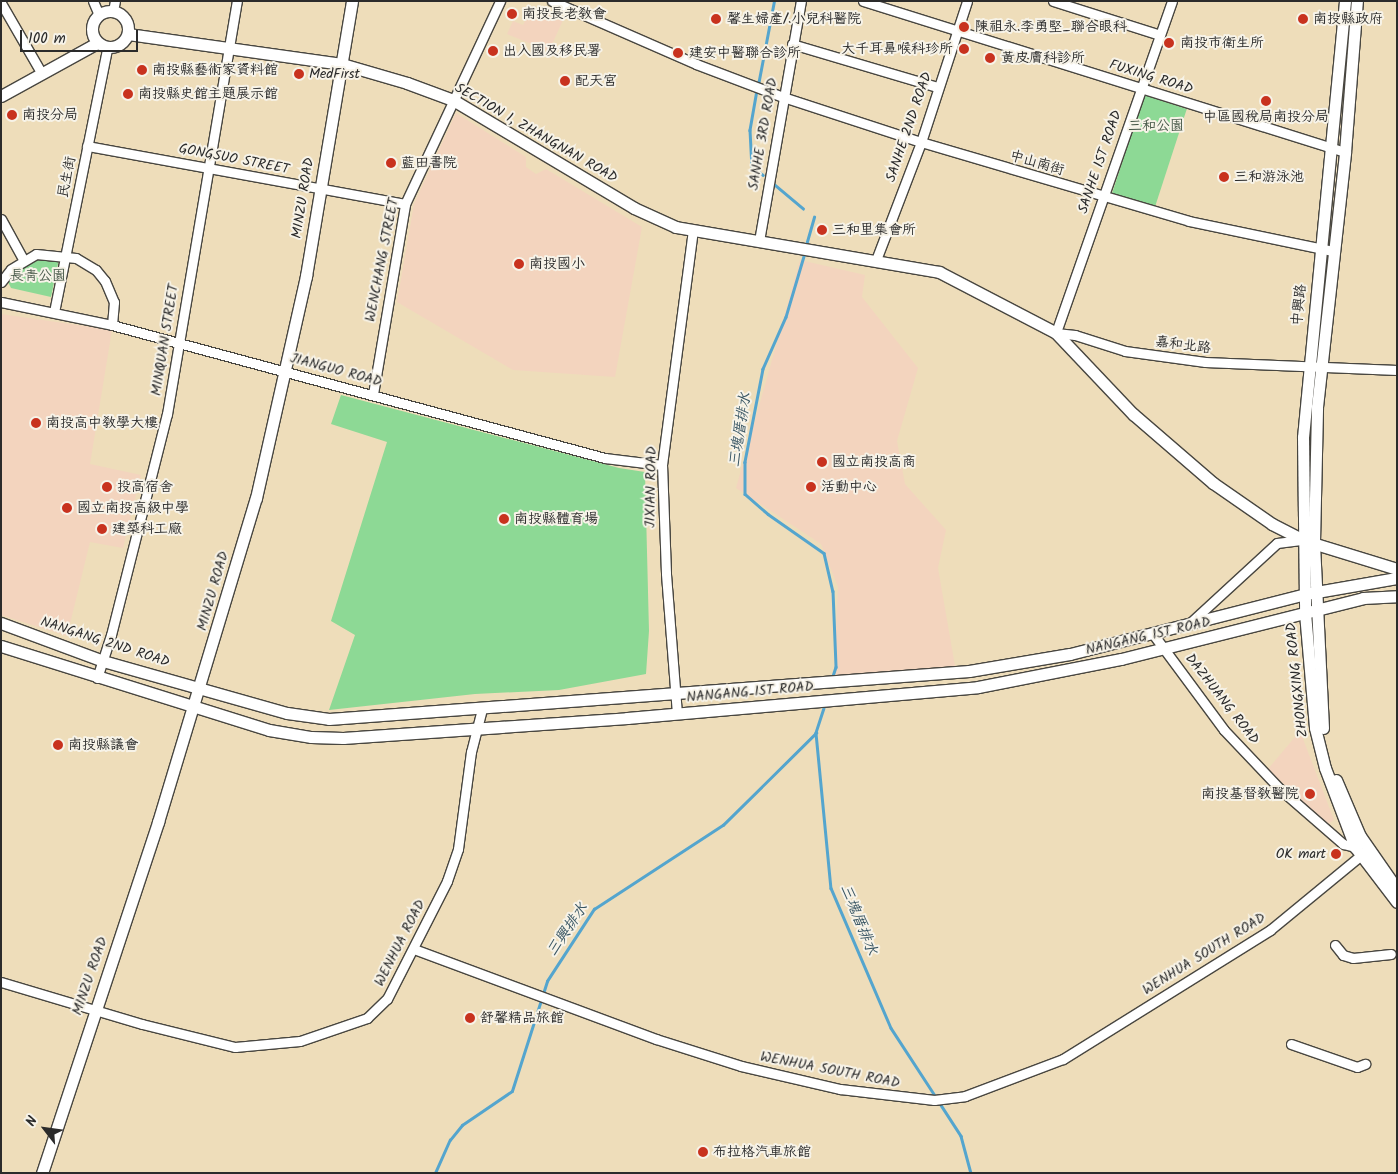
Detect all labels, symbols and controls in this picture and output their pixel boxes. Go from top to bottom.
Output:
place label: 南投長老教會 [522,6,606,22]
marker: 南投長老教會 [506,8,518,20]
place label: 馨生婦產/.小兒科醫院 [727,11,861,27]
place label: 南投縣政府 [1313,11,1383,27]
marker: 馨生婦產/.小兒科醫院 [709,12,723,26]
marker: 南投縣政府 [1297,13,1309,25]
place label: 陳祖永.李勇堅_聯合眼科 [975,19,1127,35]
scale bar [22,20,140,52]
marker: 陳祖永.李勇堅_聯合眼科 [957,20,971,34]
text: 100 m [28,27,66,51]
place label: 南投市衛生所 [1180,35,1264,51]
marker: 南投市衛生所 [1162,36,1176,50]
place label: 大千耳鼻喉科珍所 [841,41,953,57]
marker: 大千耳鼻喉科珍所 [957,42,971,56]
place label: 出入國及移民署 [503,43,601,59]
marker: 出入國及移民署 [487,45,499,57]
place label: 建安中醫聯合診所 [689,45,801,61]
marker: 建安中醫聯合診所 [671,46,685,60]
place label: 黃皮膚科診所 [1001,50,1085,66]
marker: 黃皮膚科診所 [983,51,997,65]
street label: FUXING ROAD [1107,56,1195,98]
place label: 南投縣藝術家資料館 [152,62,278,78]
marker: 南投縣藝術家資料館 [136,64,148,76]
place label: MedFirst [309,66,360,82]
marker: MedFirst [293,68,305,80]
street label: SANHE 2ND ROAD [882,70,936,184]
place label: 配天宮 [575,73,617,89]
marker: 配天宮 [559,75,571,87]
street label: SANHE 3RD ROAD [745,77,781,191]
street label: SECTION 1, ZHANGNAN ROAD [452,80,620,186]
place label: 南投縣史館主題展示館 [138,86,278,102]
marker: 南投縣史館主題展示館 [122,88,134,100]
marker: 中區國稅局南投分局 [1260,95,1272,107]
place label: 南投分局 [22,107,78,123]
street label: SANHE 1ST ROAD [1075,108,1125,216]
marker: 南投分局 [6,109,18,121]
place label: 中區國稅局南投分局 [1203,109,1329,125]
park label: 三和公園 [1128,118,1184,134]
street label: GONGSUO STREET [177,140,291,178]
street label: 中山南街 [1008,147,1066,179]
street label: 民生街 [55,155,79,199]
place label: 藍田書院 [401,155,457,171]
street label: MINZU ROAD [288,156,318,240]
marker: 藍田書院 [385,157,397,169]
place label: 三和游泳池 [1234,169,1304,185]
marker: 三和游泳池 [1218,171,1230,183]
street label: WENCHANG STREET [362,197,402,323]
place label: 三和里集會所 [832,222,916,238]
marker: 三和里集會所 [816,224,828,236]
place label: 南投國小 [529,256,585,272]
marker: 南投國小 [513,258,525,270]
park label: 長青公園 [10,268,66,284]
street label: MINQUAN STREET [148,283,182,397]
street label: 中興路 [1288,283,1310,327]
street label: 嘉和北路 [1154,333,1212,357]
street label: JIANGUO ROAD [288,350,384,390]
water label: 三塊厝排水 [726,392,756,468]
place label: 南投高中教學大樓 [46,415,158,431]
marker: 南投高中教學大樓 [30,417,42,429]
street label: JIXIAN ROAD [642,446,660,528]
place label: 國立南投高商 [832,454,916,470]
marker: 國立南投高商 [816,456,828,468]
place label: 投高宿舍 [117,479,173,495]
place label: 活動中心 [821,479,877,495]
marker: 投高宿舍 [101,481,113,493]
marker: 活動中心 [805,481,817,493]
place label: 國立南投高級中學 [77,500,189,516]
marker: 國立南投高級中學 [61,502,73,514]
place label: 南投縣體育場 [514,511,598,527]
marker: 南投縣體育場 [498,513,510,525]
place label: 建築科工廠 [112,521,182,537]
marker: 建築科工廠 [96,523,108,535]
street label: MINZU ROAD [194,549,232,633]
street label: NANGANG 2ND ROAD [38,613,172,671]
street label: NANGANG 1ST ROAD [1084,613,1212,659]
street label: ZHONGXING ROAD [1283,622,1311,738]
street label: DAZHUANG ROAD [1181,650,1263,748]
street label: NANGANG 1ST ROAD [686,678,814,706]
place label: 南投縣議會 [68,737,138,753]
marker: 南投縣議會 [52,739,64,751]
place label: 南投基督教醫院 [1201,786,1299,802]
marker: 南投基督教醫院 [1303,787,1317,801]
place label: OK mart [1276,846,1326,862]
marker: OK mart [1330,848,1342,860]
water label: 三塊厝排水 [836,882,880,958]
street label: WENHUA ROAD [371,897,429,989]
water label: 三興排水 [544,900,592,960]
street label: WENHUA SOUTH ROAD [1139,909,1269,999]
street label: MINZU ROAD [69,935,111,1017]
place label: 舒馨精品旅館 [480,1010,564,1026]
marker: 舒馨精品旅館 [464,1012,476,1024]
street label: WENHUA SOUTH ROAD [759,1048,901,1092]
north arrow [20,1104,70,1154]
text: N [20,1112,44,1131]
place label: 布拉格汽車旅館 [713,1144,811,1160]
marker: 布拉格汽車旅館 [697,1146,709,1158]

